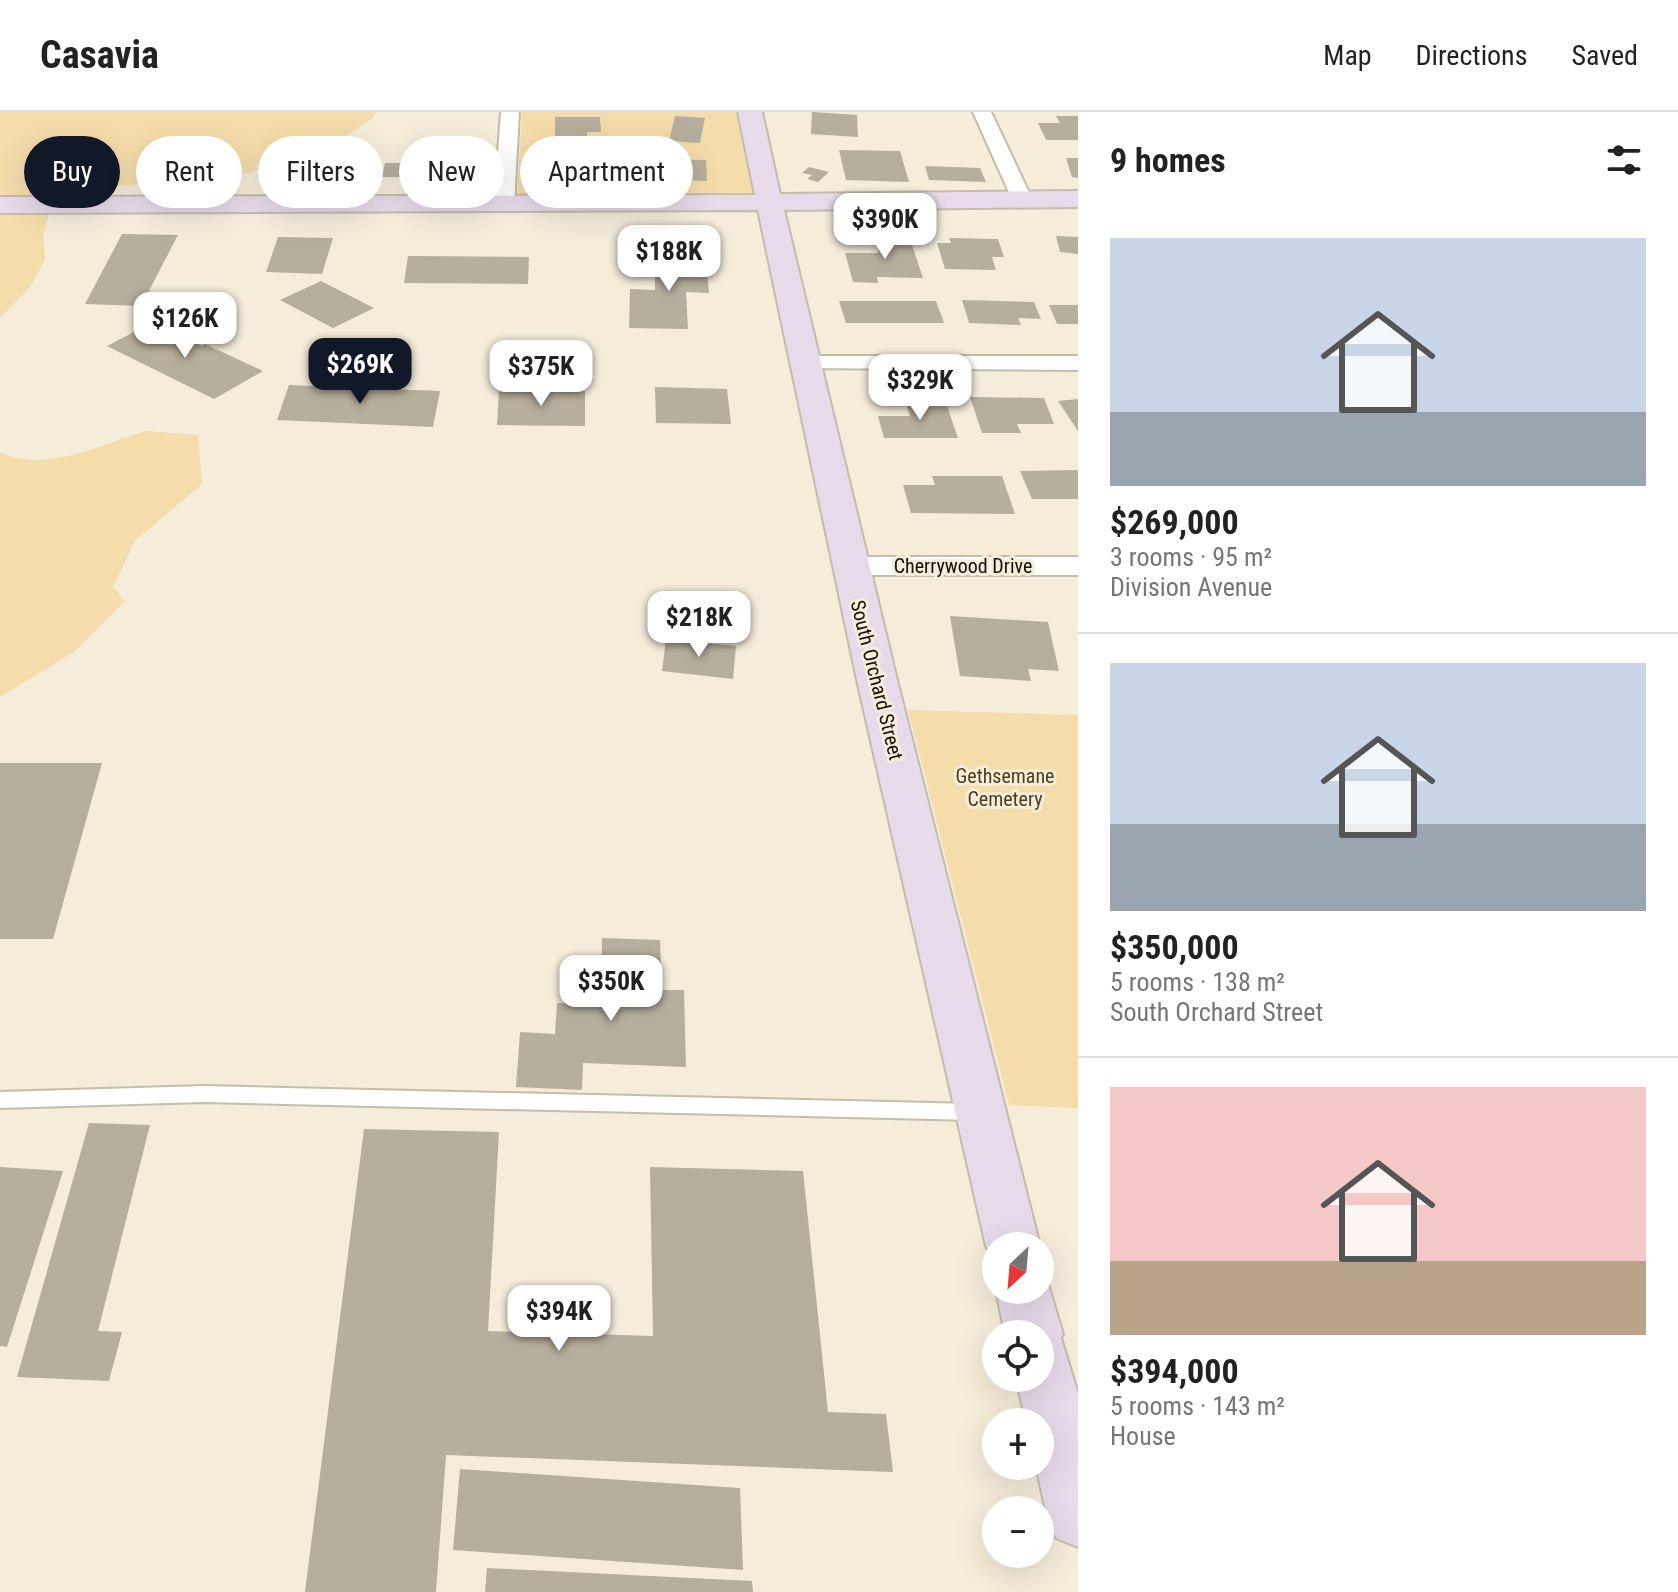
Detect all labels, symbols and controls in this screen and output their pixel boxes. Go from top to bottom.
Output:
text: Casavia [40,33,159,77]
text: Map [1323,39,1372,72]
text: Directions [1416,39,1527,72]
text: Saved [1571,39,1638,72]
chip: Buy [24,136,120,208]
chip: Rent [136,136,242,208]
chip: Filters [258,136,383,208]
chip: New [399,136,504,208]
chip: Apartment [520,136,693,208]
icon: filters [1602,138,1646,182]
text: 9 homes [1110,140,1226,180]
pin: $390K [829,193,941,261]
text: $390K [852,204,918,234]
pin: $188K [613,225,725,293]
text: $188K [636,236,702,266]
icon: home [1306,290,1450,434]
pin: $126K [129,292,241,360]
text: $126K [152,303,218,333]
pin: $269K [304,338,416,406]
pin: $375K [485,340,597,408]
text: $269K [327,349,393,379]
text: $375K [508,351,574,381]
pin: $329K [864,354,976,422]
text: $329K [887,365,953,395]
text: $269,000 [1110,502,1239,542]
text: 3 rooms · 95 m² [1110,542,1272,572]
street label: Cherrywood Drive [894,554,1032,578]
text: Division Avenue [1110,572,1272,602]
pin: $218K [643,591,755,659]
street label: South Orchard Street [846,598,908,763]
text: $218K [666,602,732,632]
icon: home [1306,715,1450,859]
park label: Gethsemane Cemetery [956,764,1054,811]
text: $350,000 [1110,927,1239,967]
pin: $350K [555,955,667,1023]
text: $350K [578,966,644,996]
text: 5 rooms · 138 m² [1110,967,1285,997]
text: South Orchard Street [1110,997,1323,1027]
icon: home [1306,1139,1450,1283]
north arrow [982,1232,1054,1304]
map controls [982,1232,1054,1568]
pin: $394K [503,1285,615,1353]
text: $394K [526,1296,592,1326]
button: locate [982,1320,1054,1392]
text: $394,000 [1110,1351,1239,1391]
text: 5 rooms · 143 m² [1110,1391,1285,1421]
button: + [982,1408,1054,1480]
text: House [1110,1421,1176,1451]
button: − [982,1496,1054,1568]

